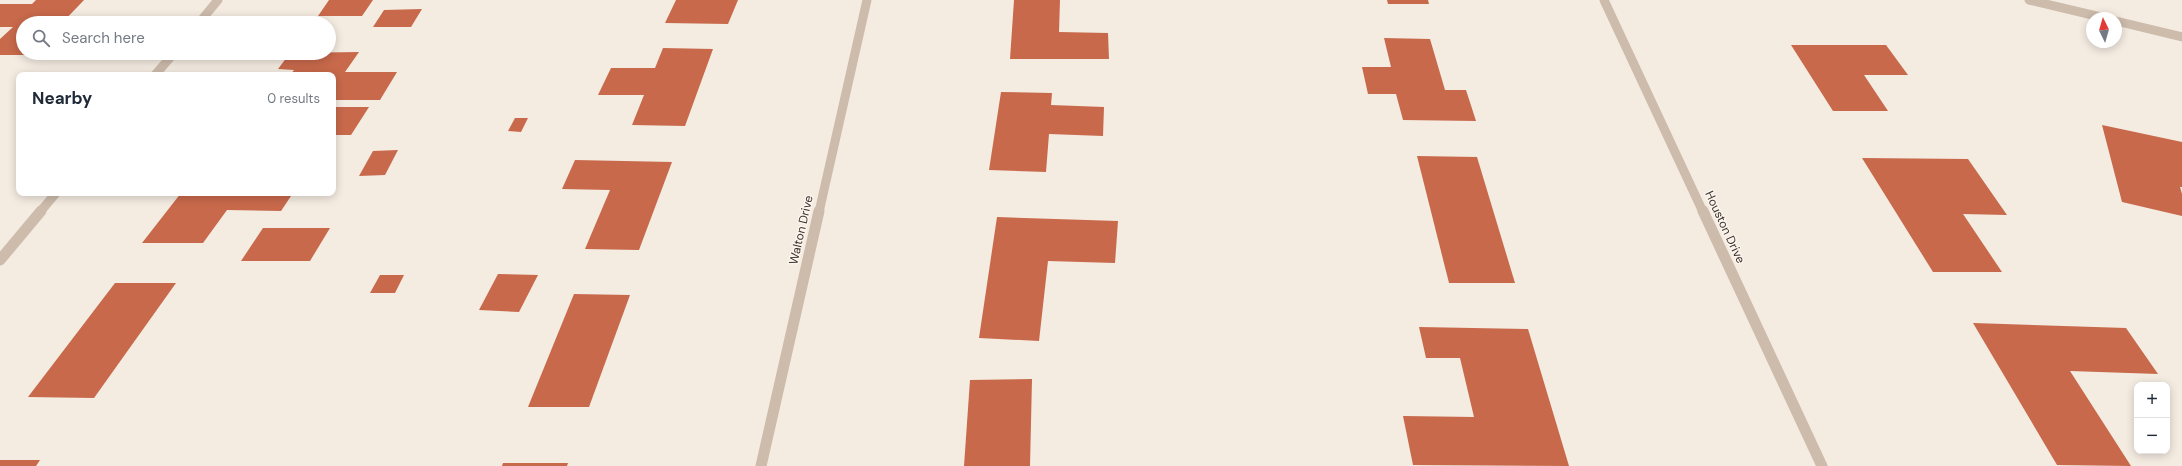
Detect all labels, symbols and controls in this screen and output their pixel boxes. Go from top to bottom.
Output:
north arrow [2086,12,2122,48]
search box [16,16,336,60]
icon: search [30,27,52,49]
text: Search here [62,28,145,48]
text: Nearby [32,87,92,109]
text: 0 results [267,90,320,107]
street label: Houston Drive [1701,188,1749,266]
street label: Walton Drive [785,194,817,266]
map controls [2134,382,2170,454]
button: + [2134,382,2170,418]
button: − [2134,418,2170,454]

